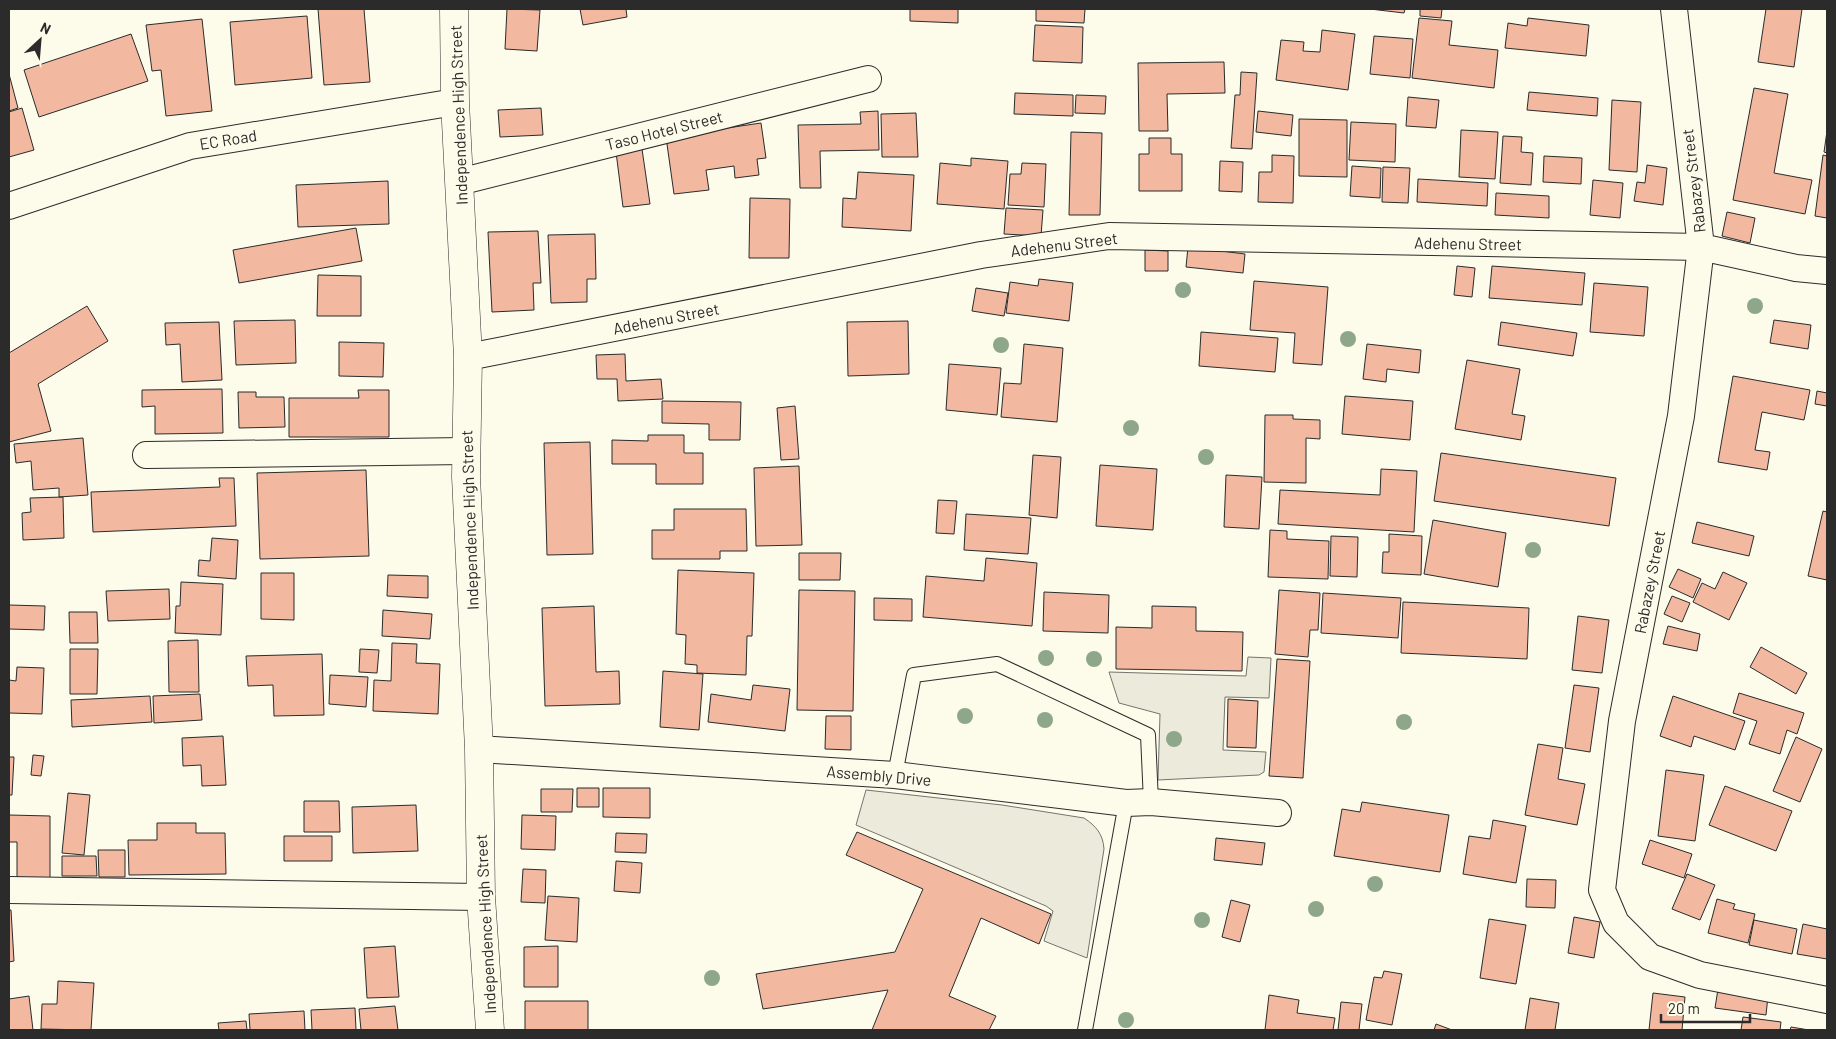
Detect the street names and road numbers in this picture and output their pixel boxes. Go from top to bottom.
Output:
street label: Independence High Street [445,25,471,205]
street label: Taso Hotel Street [603,106,725,154]
street label: EC Road [198,125,258,153]
street label: Rabazey Street [1677,128,1709,234]
street label: Adehenu Street [1009,228,1119,260]
street label: Adehenu Street [1414,233,1522,253]
street label: Adehenu Street [611,298,721,338]
street label: Independence High Street [456,430,482,610]
street label: Rabazey Street [1630,529,1668,635]
street label: Assembly Drive [826,761,932,789]
street label: Independence High Street [471,834,499,1014]

